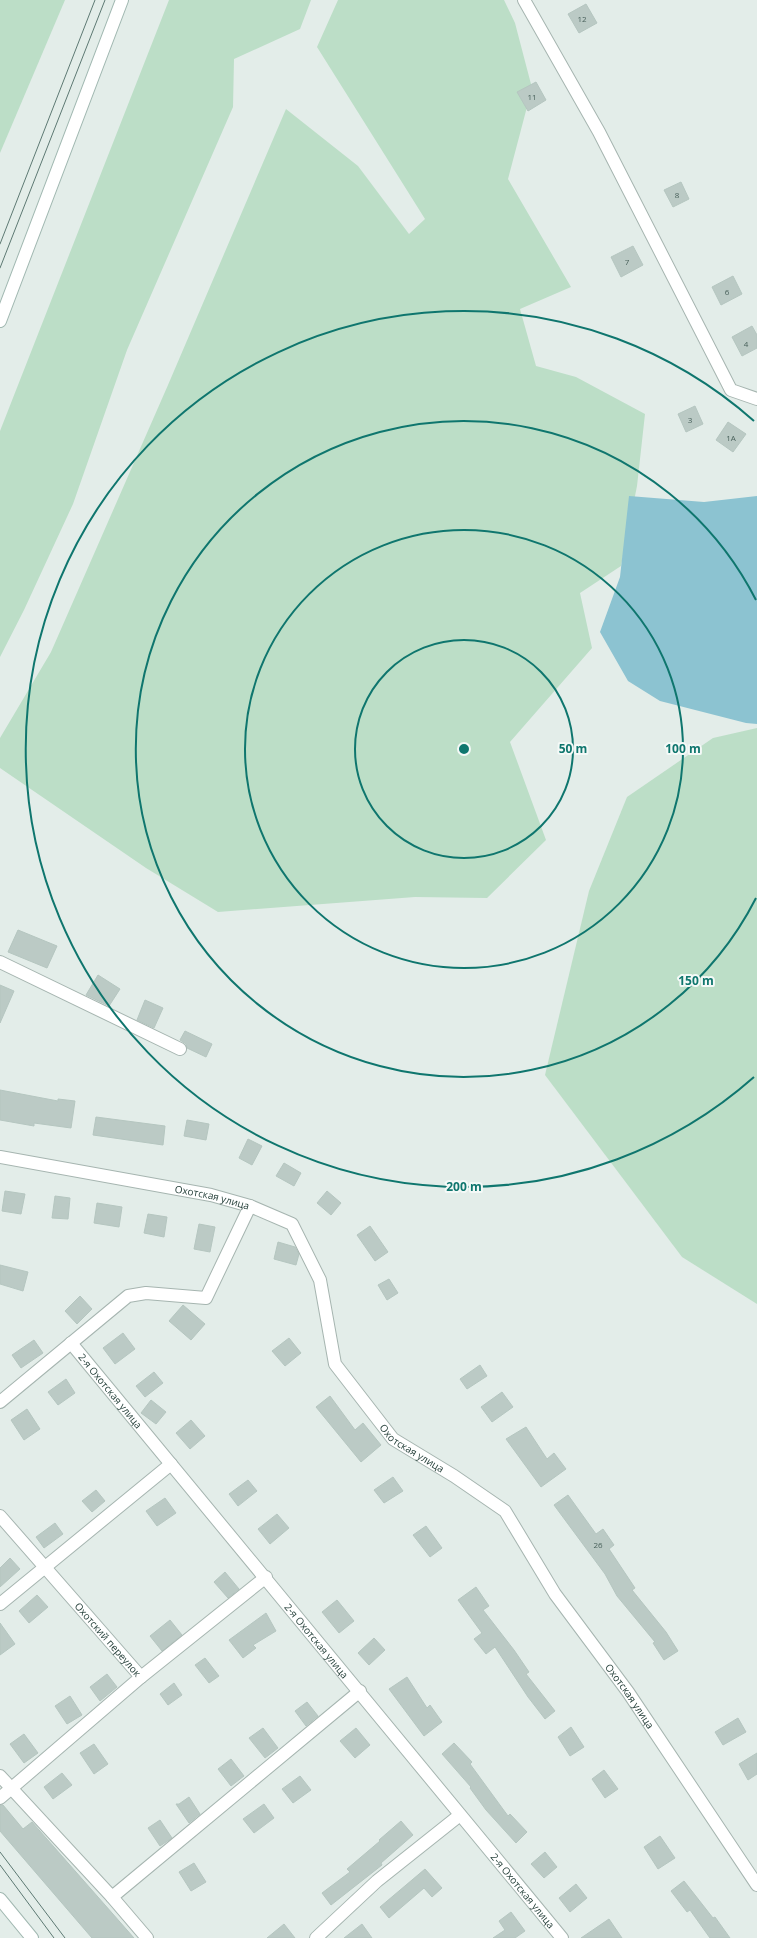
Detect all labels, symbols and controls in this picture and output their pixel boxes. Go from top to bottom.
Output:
house number: 12 [577,13,587,24]
house number: 11 [527,91,537,102]
house number: 8 [675,189,680,200]
house number: 7 [625,256,630,267]
house number: 6 [725,286,730,297]
house number: 4 [744,338,749,349]
house number: 3 [688,414,693,425]
house number: 1А [726,432,737,443]
text: 50 m [559,740,587,757]
text: 100 m [665,740,701,757]
centre of rings [457,742,471,756]
text: 150 m [678,972,714,989]
text: 200 m [446,1178,482,1195]
street label: Охотская улица [174,1182,251,1213]
street label: 2-я Охотская улица [75,1350,146,1431]
street label: Охотская улица [377,1421,447,1475]
house number: 26 [593,1539,603,1550]
street label: Охотский переулок [72,1599,145,1680]
street label: 2-я Охотская улица [282,1600,352,1681]
street label: Охотская улица [602,1661,657,1731]
street label: 2-я Охотская улица [488,1850,558,1931]

